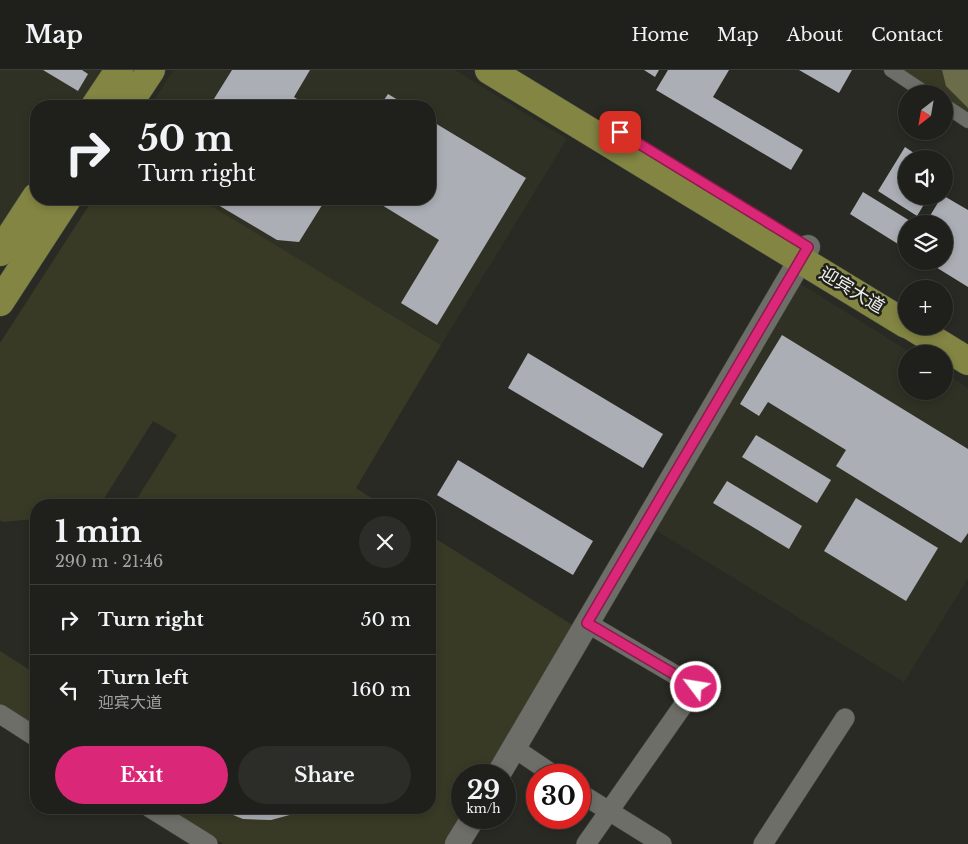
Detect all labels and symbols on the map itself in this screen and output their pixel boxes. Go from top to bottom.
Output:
north arrow [898,85,952,140]
pin [599,111,641,153]
street label: 迎宾大道 [815,262,889,318]
position arrow [669,660,721,712]
speed limit sign: 30 [526,764,591,829]

